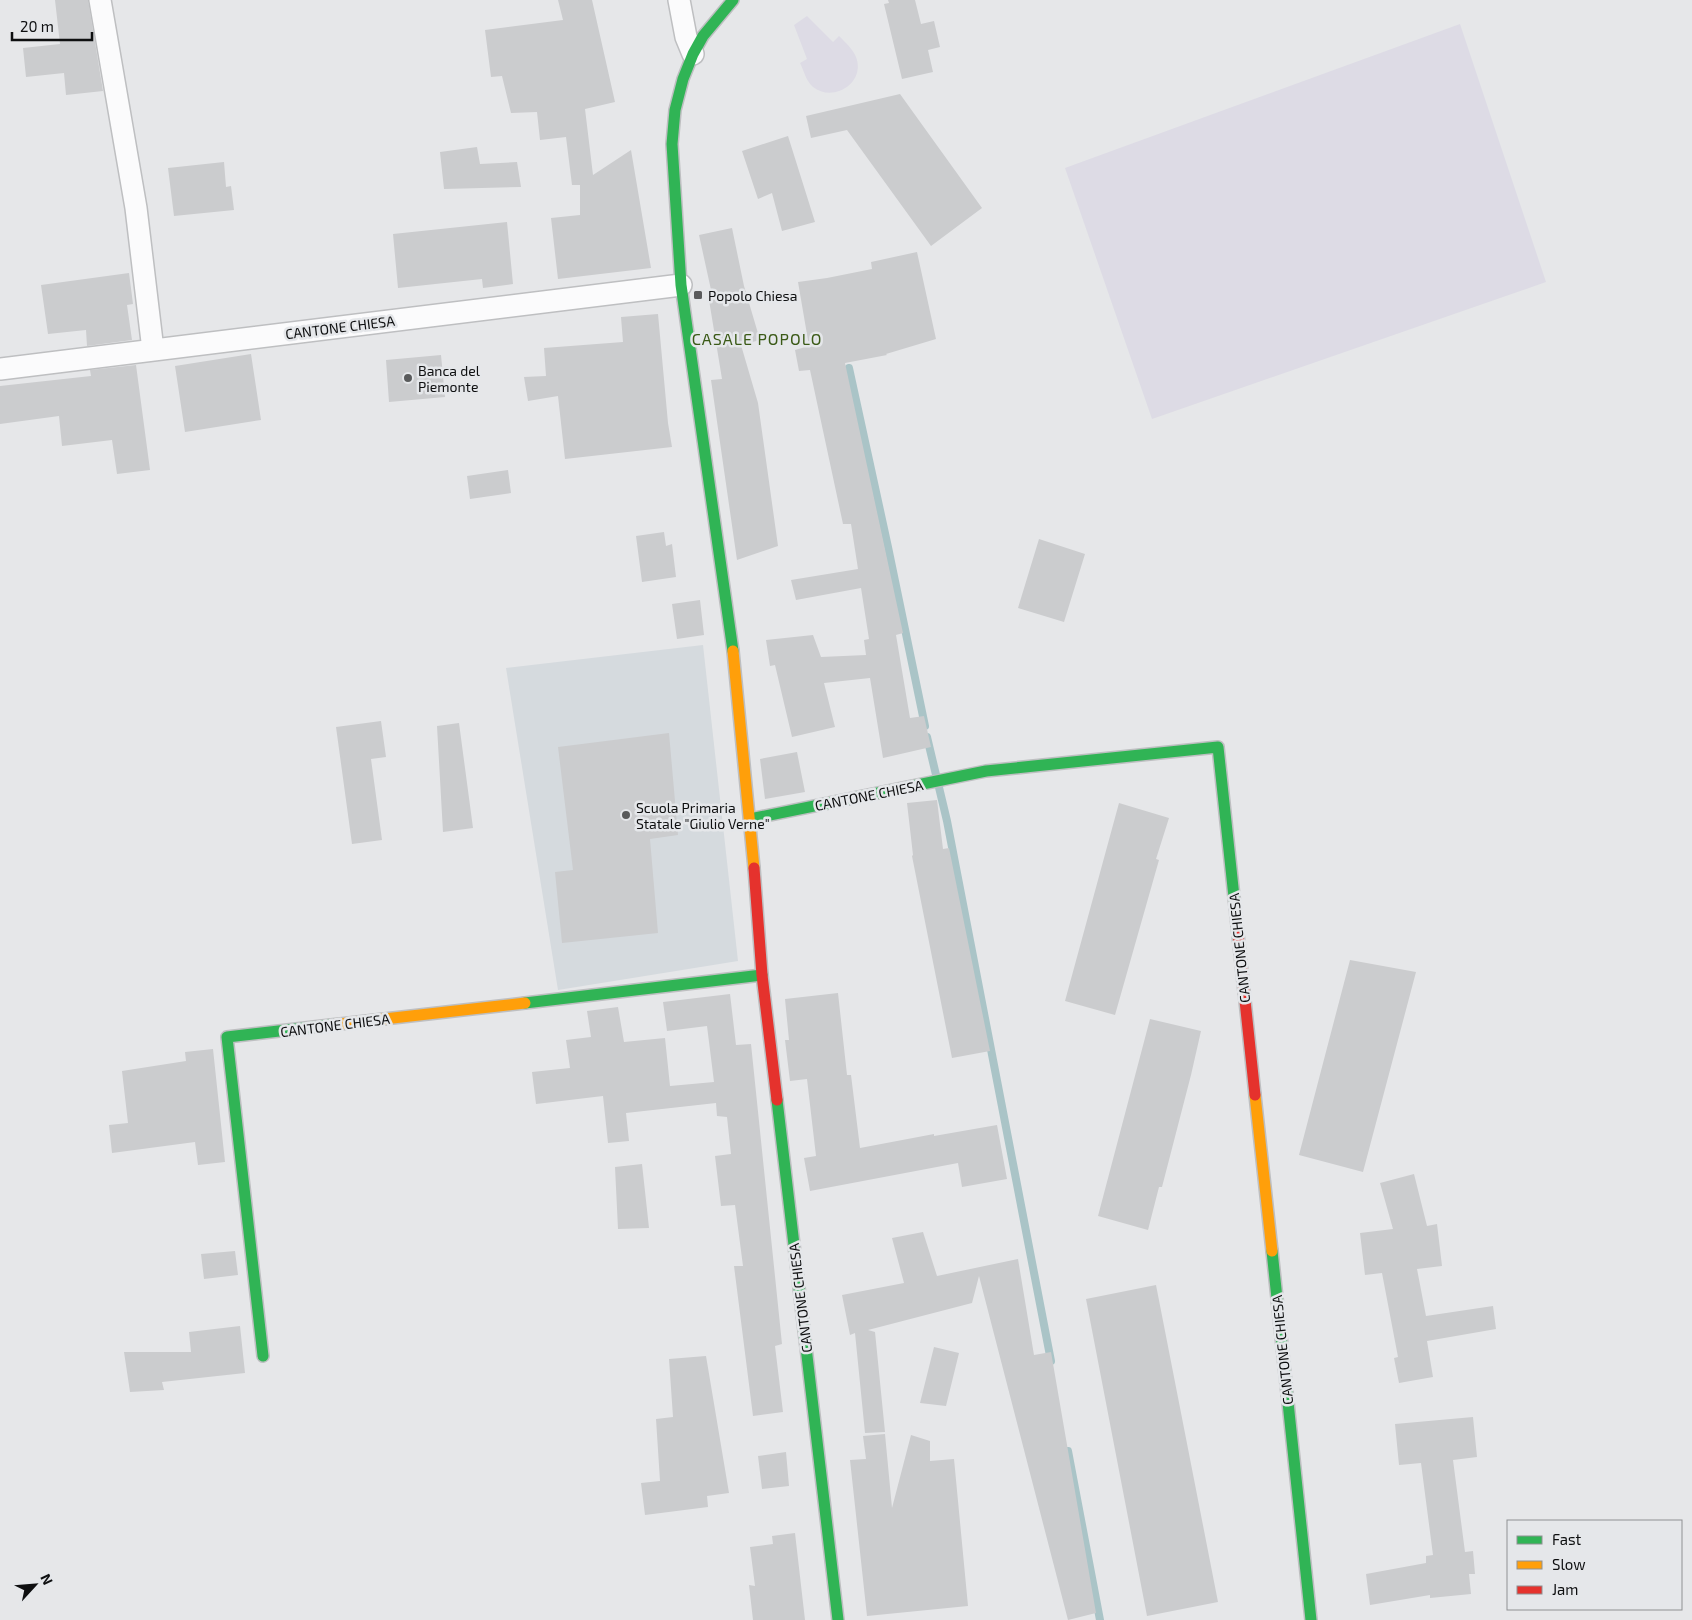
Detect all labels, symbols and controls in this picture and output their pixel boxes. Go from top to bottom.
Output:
scale bar [12,10,92,42]
text: 20 m [20,17,54,35]
place label: Popolo Chiesa [708,287,797,304]
marker: Popolo Chiesa [692,289,704,301]
street label: CANTONE CHIESA [284,312,396,342]
district label: CASALE POPOLO [692,329,822,348]
place label: Banca del Piemonte [418,362,481,395]
marker: Banca del Piemonte [402,372,414,384]
street label: CANTONE CHIESA [813,776,925,814]
place label: Scuola Primaria Statale "Giulio Verne" [636,799,770,832]
marker: Scuola Primaria Statale "Giulio Verne" [620,809,632,821]
street label: CANTONE CHIESA [1225,892,1253,1004]
street label: CANTONE CHIESA [279,1010,391,1040]
street label: CANTONE CHIESA [785,1242,815,1354]
street label: CANTONE CHIESA [1268,1294,1296,1406]
legend [1507,1520,1682,1610]
text: Fast [1552,1530,1582,1548]
text: Slow [1552,1555,1586,1573]
north arrow [10,1560,60,1610]
text: N [37,1571,57,1587]
text: Jam [1552,1580,1578,1598]

